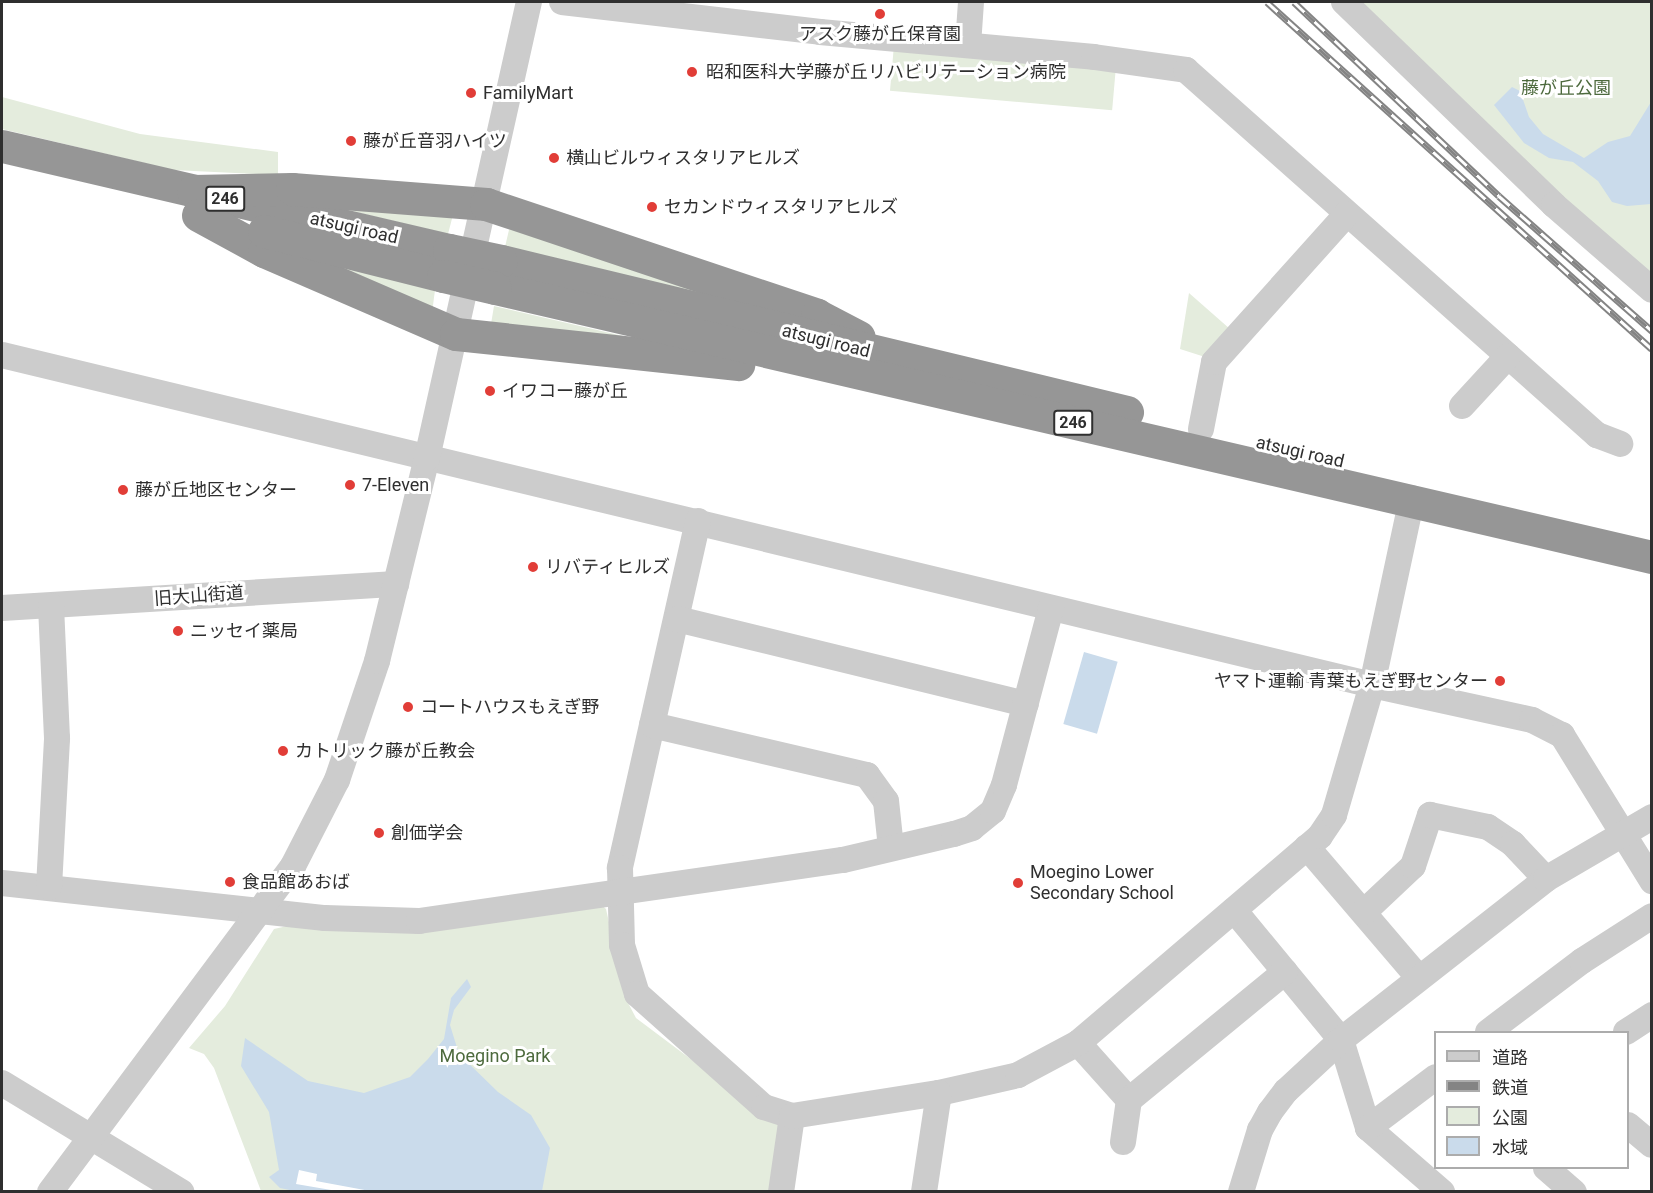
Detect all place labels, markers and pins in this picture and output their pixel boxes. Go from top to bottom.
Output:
marker: アスク藤が丘保育園 [873,7,887,21]
place label: アスク藤が丘保育園 [799,23,961,45]
place label: 昭和医科大学藤が丘リハビリテーション病院 [706,61,1066,83]
marker: 昭和医科大学藤が丘リハビリテーション病院 [683,63,701,81]
place label: FamilyMart [483,82,573,104]
marker: FamilyMart [464,86,478,100]
place label: 藤が丘音羽ハイツ [363,130,507,152]
marker: 藤が丘音羽ハイツ [344,134,358,148]
place label: 横山ビルウィスタリアヒルズ [566,147,800,169]
marker: 横山ビルウィスタリアヒルズ [547,151,561,165]
place label: セカンドウィスタリアヒルズ [664,196,898,218]
marker: セカンドウィスタリアヒルズ [645,200,659,214]
place label: イワコー藤が丘 [502,380,628,402]
marker: イワコー藤が丘 [483,384,497,398]
place label: 7-Eleven [362,474,429,496]
marker: 7-Eleven [343,478,357,492]
place label: 藤が丘地区センター [135,479,297,501]
marker: 藤が丘地区センター [116,483,130,497]
place label: リバティヒルズ [545,556,671,578]
marker: リバティヒルズ [526,560,540,574]
place label: ニッセイ薬局 [190,620,298,642]
marker: ニッセイ薬局 [171,624,185,638]
place label: ヤマト運輸 青葉もえぎ野センター [1214,670,1488,692]
marker: ヤマト運輸 青葉もえぎ野センター [1493,674,1507,688]
place label: コートハウスもえぎ野 [420,696,600,718]
marker: コートハウスもえぎ野 [401,700,415,714]
place label: カトリック藤が丘教会 [295,740,475,762]
marker: カトリック藤が丘教会 [276,744,290,758]
place label: 創価学会 [391,822,463,844]
marker: 創価学会 [372,826,386,840]
place label: Moegino Lower Secondary School [1030,862,1174,904]
place label: 食品館あおば [242,871,350,893]
marker: 食品館あおば [223,875,237,889]
marker: Moegino Lower Secondary School [1011,876,1025,890]

